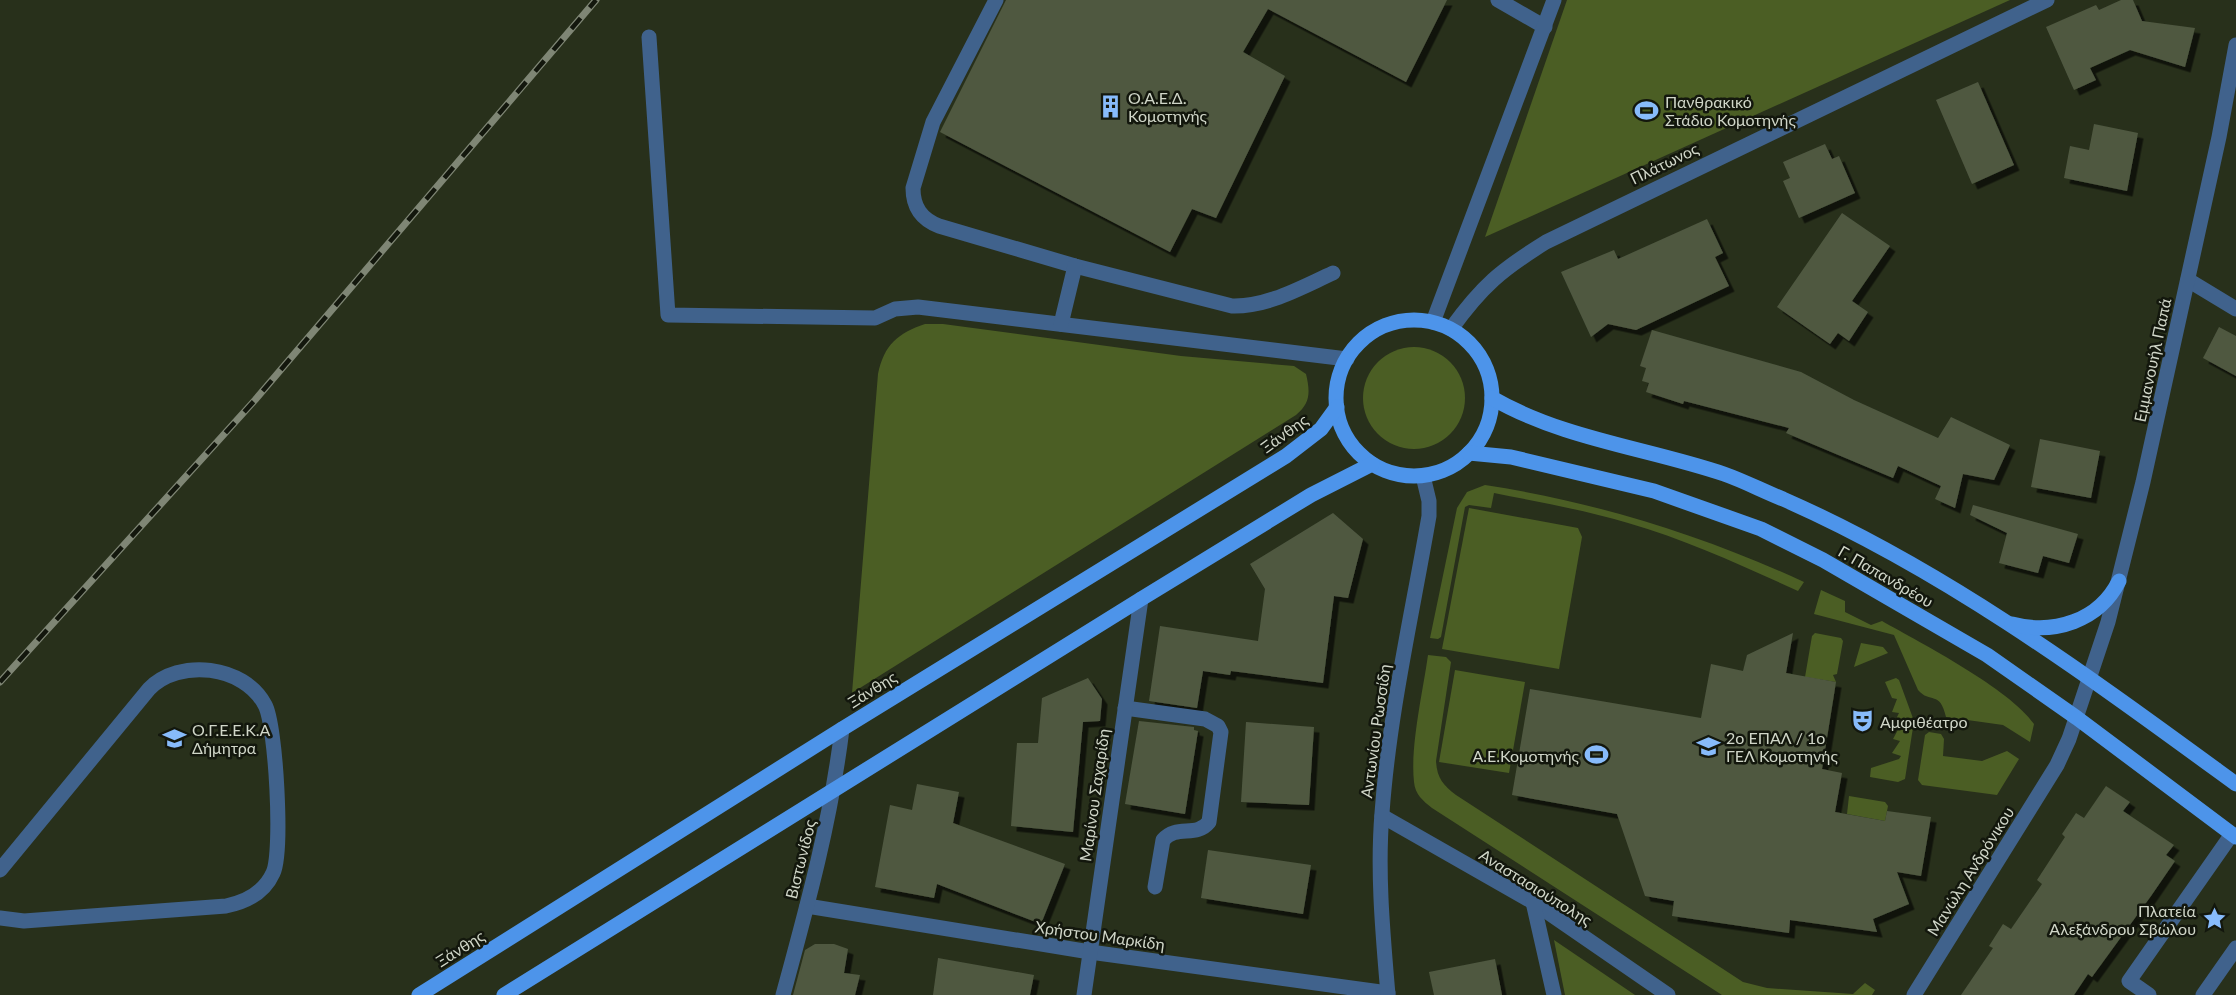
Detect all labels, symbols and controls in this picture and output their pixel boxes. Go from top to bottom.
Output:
place label: Ο.Α.Ε.Δ. Κομοτηνής [1128,88,1208,125]
place label: Πανθρακικό Στάδιο Κομοτηνής [1665,92,1796,129]
building icon: Ο.Α.Ε.Δ. Κομοτηνής [1097,93,1123,119]
sports icon: Πανθρακικό Στάδιο Κομοτηνής [1634,97,1660,123]
street label: Πλάτωνος [1627,138,1702,188]
street label: Εμμανουήλ Παπά [2130,296,2175,424]
street label: Ξάνθης [1257,409,1312,456]
street label: Γ. Παπανδρέου [1835,541,1937,611]
street label: Αντωνίου Ρωσσίδη [1356,663,1394,799]
street label: Ξάνθης [844,666,900,711]
theatre icon: Αμφιθέατρο [1849,708,1875,734]
place label: Αμφιθέατρο [1880,712,1968,731]
place label: Ο.Γ.Ε.Ε.Κ.Α Δήμητρα [192,720,271,757]
school or university icon: Ο.Γ.Ε.Ε.Κ.Α Δήμητρα [161,725,187,751]
street label: Μαρίνου Σαχαρίδη [1075,727,1113,863]
place label: 2ο ΕΠΑΛ / 1ο ΓΕΛ Κομοτηνής [1726,728,1838,765]
school or university icon: 2ο ΕΠΑΛ / 1ο ΓΕΛ Κομοτηνής [1695,733,1721,759]
sports icon: Α.Ε.Κομοτηνής [1584,742,1610,768]
place label: Α.Ε.Κομοτηνής [1472,746,1580,765]
street label: Μανώλη Ανδρόνικου [1923,803,2017,939]
street label: Βιστωνίδος [781,817,819,901]
street label: Αναστασιούπολης [1476,845,1596,930]
place label: Πλατεία Αλεξάνδρου Σβώλου [2049,901,2197,939]
place icon: Πλατεία Αλεξάνδρου Σβώλου [2201,906,2227,932]
street label: Χρήστου Μαρκίδη [1034,916,1166,954]
street label: Ξάνθης [432,925,488,970]

